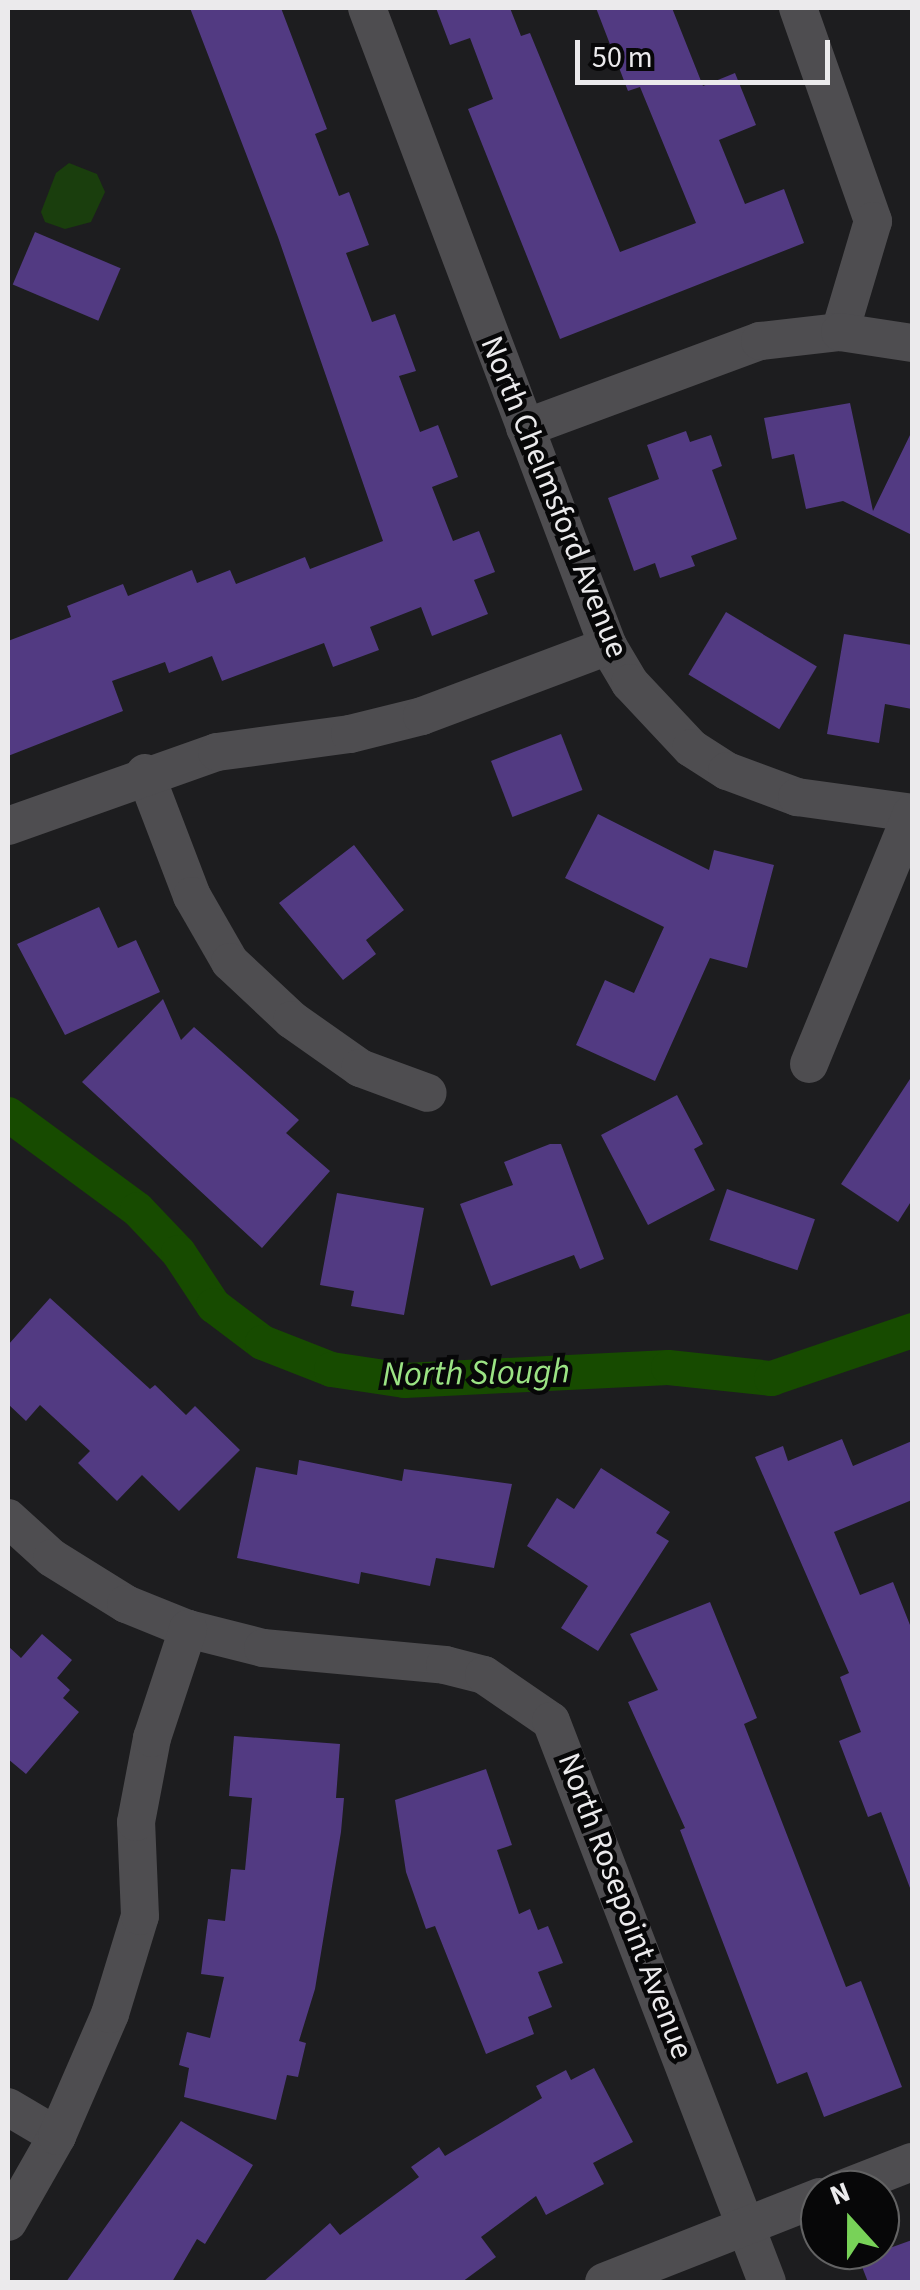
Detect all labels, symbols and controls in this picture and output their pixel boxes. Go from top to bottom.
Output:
scale bar [580,20,835,82]
text: 50 m [592,36,653,79]
street label: North Chelmsford Avenue [472,331,636,663]
water label: North Slough [382,1350,570,1396]
street label: North Rosepoint Avenue [549,1748,701,2064]
north arrow [800,2170,900,2270]
text: N [824,2172,856,2216]

